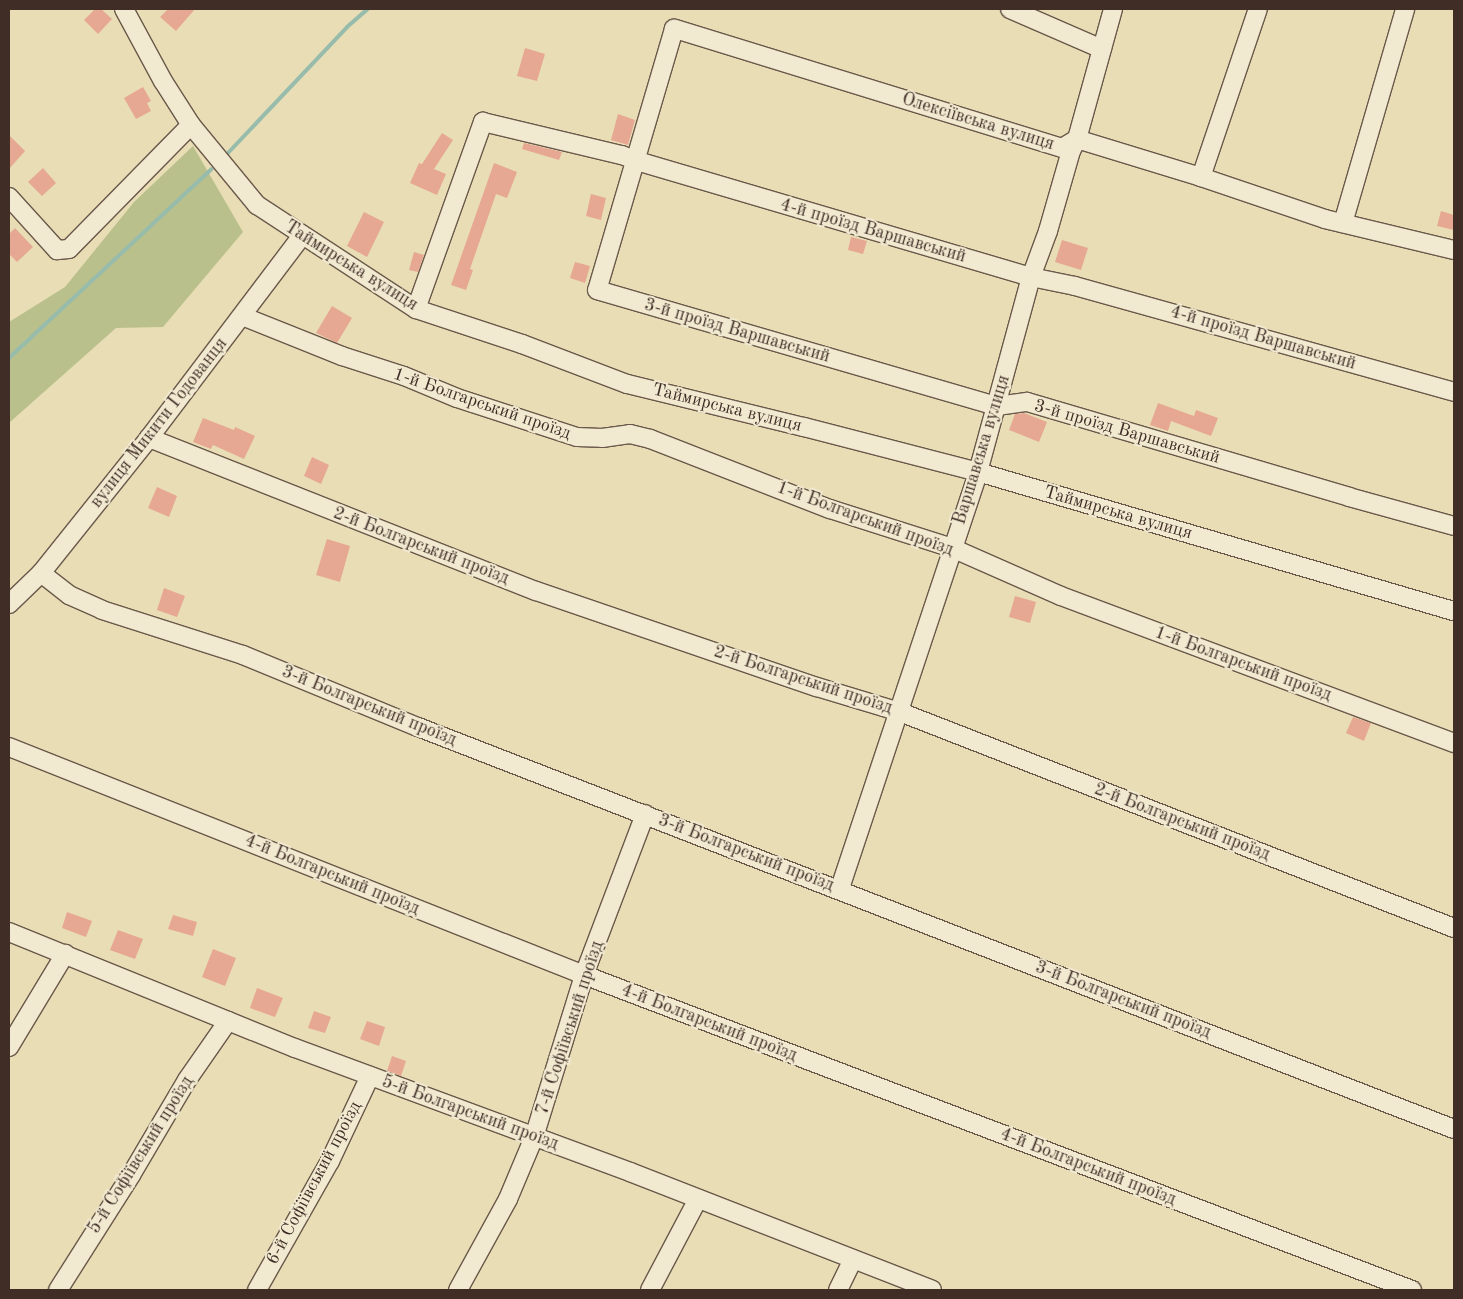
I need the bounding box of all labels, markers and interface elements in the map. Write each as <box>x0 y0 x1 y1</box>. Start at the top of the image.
street label: Олексіївська вулиця <box>899 89 1057 155</box>
street label: 4-й проїзд Варшавський <box>778 194 968 268</box>
street label: Таймирська вулиця <box>280 216 422 316</box>
street label: 3-й проїзд Варшавський <box>642 294 832 368</box>
street label: 4-й проїзд Варшавський <box>1168 301 1358 375</box>
street label: вулиця Микити Годованця <box>86 334 232 512</box>
street label: 1-й Болгарський проїзд <box>390 363 574 445</box>
street label: Варшавська вулиця <box>949 373 1015 527</box>
street label: Таймирська вулиця <box>650 379 804 437</box>
street label: 3-й проїзд Варшавський <box>1032 395 1222 469</box>
street label: 1-й Болгарський проїзд <box>774 477 956 561</box>
street label: Таймирська вулиця <box>1041 481 1195 545</box>
street label: 2-й Болгарський проїзд <box>330 502 512 590</box>
street label: 1-й Болгарський проїзд <box>1152 622 1334 706</box>
street label: 2-й Болгарський проїзд <box>711 641 895 719</box>
street label: 3-й Болгарський проїзд <box>278 661 460 751</box>
street label: 2-й Болгарський проїзд <box>1091 778 1273 866</box>
street label: 3-й Болгарський проїзд <box>655 809 837 897</box>
street label: 4-й Болгарський проїзд <box>241 830 423 920</box>
street label: 7-й Софіївський проїзд <box>532 938 608 1118</box>
street label: 3-й Болгарський проїзд <box>1032 956 1214 1044</box>
street label: 4-й Болгарський проїзд <box>618 979 800 1067</box>
street label: 5-й Болгарський проїзд <box>379 1071 561 1155</box>
street label: 5-й Софіївський проїзд <box>84 1072 198 1238</box>
street label: 6-й Софіївський проїзд <box>262 1098 366 1268</box>
street label: 4-й Болгарський проїзд <box>997 1123 1179 1211</box>

